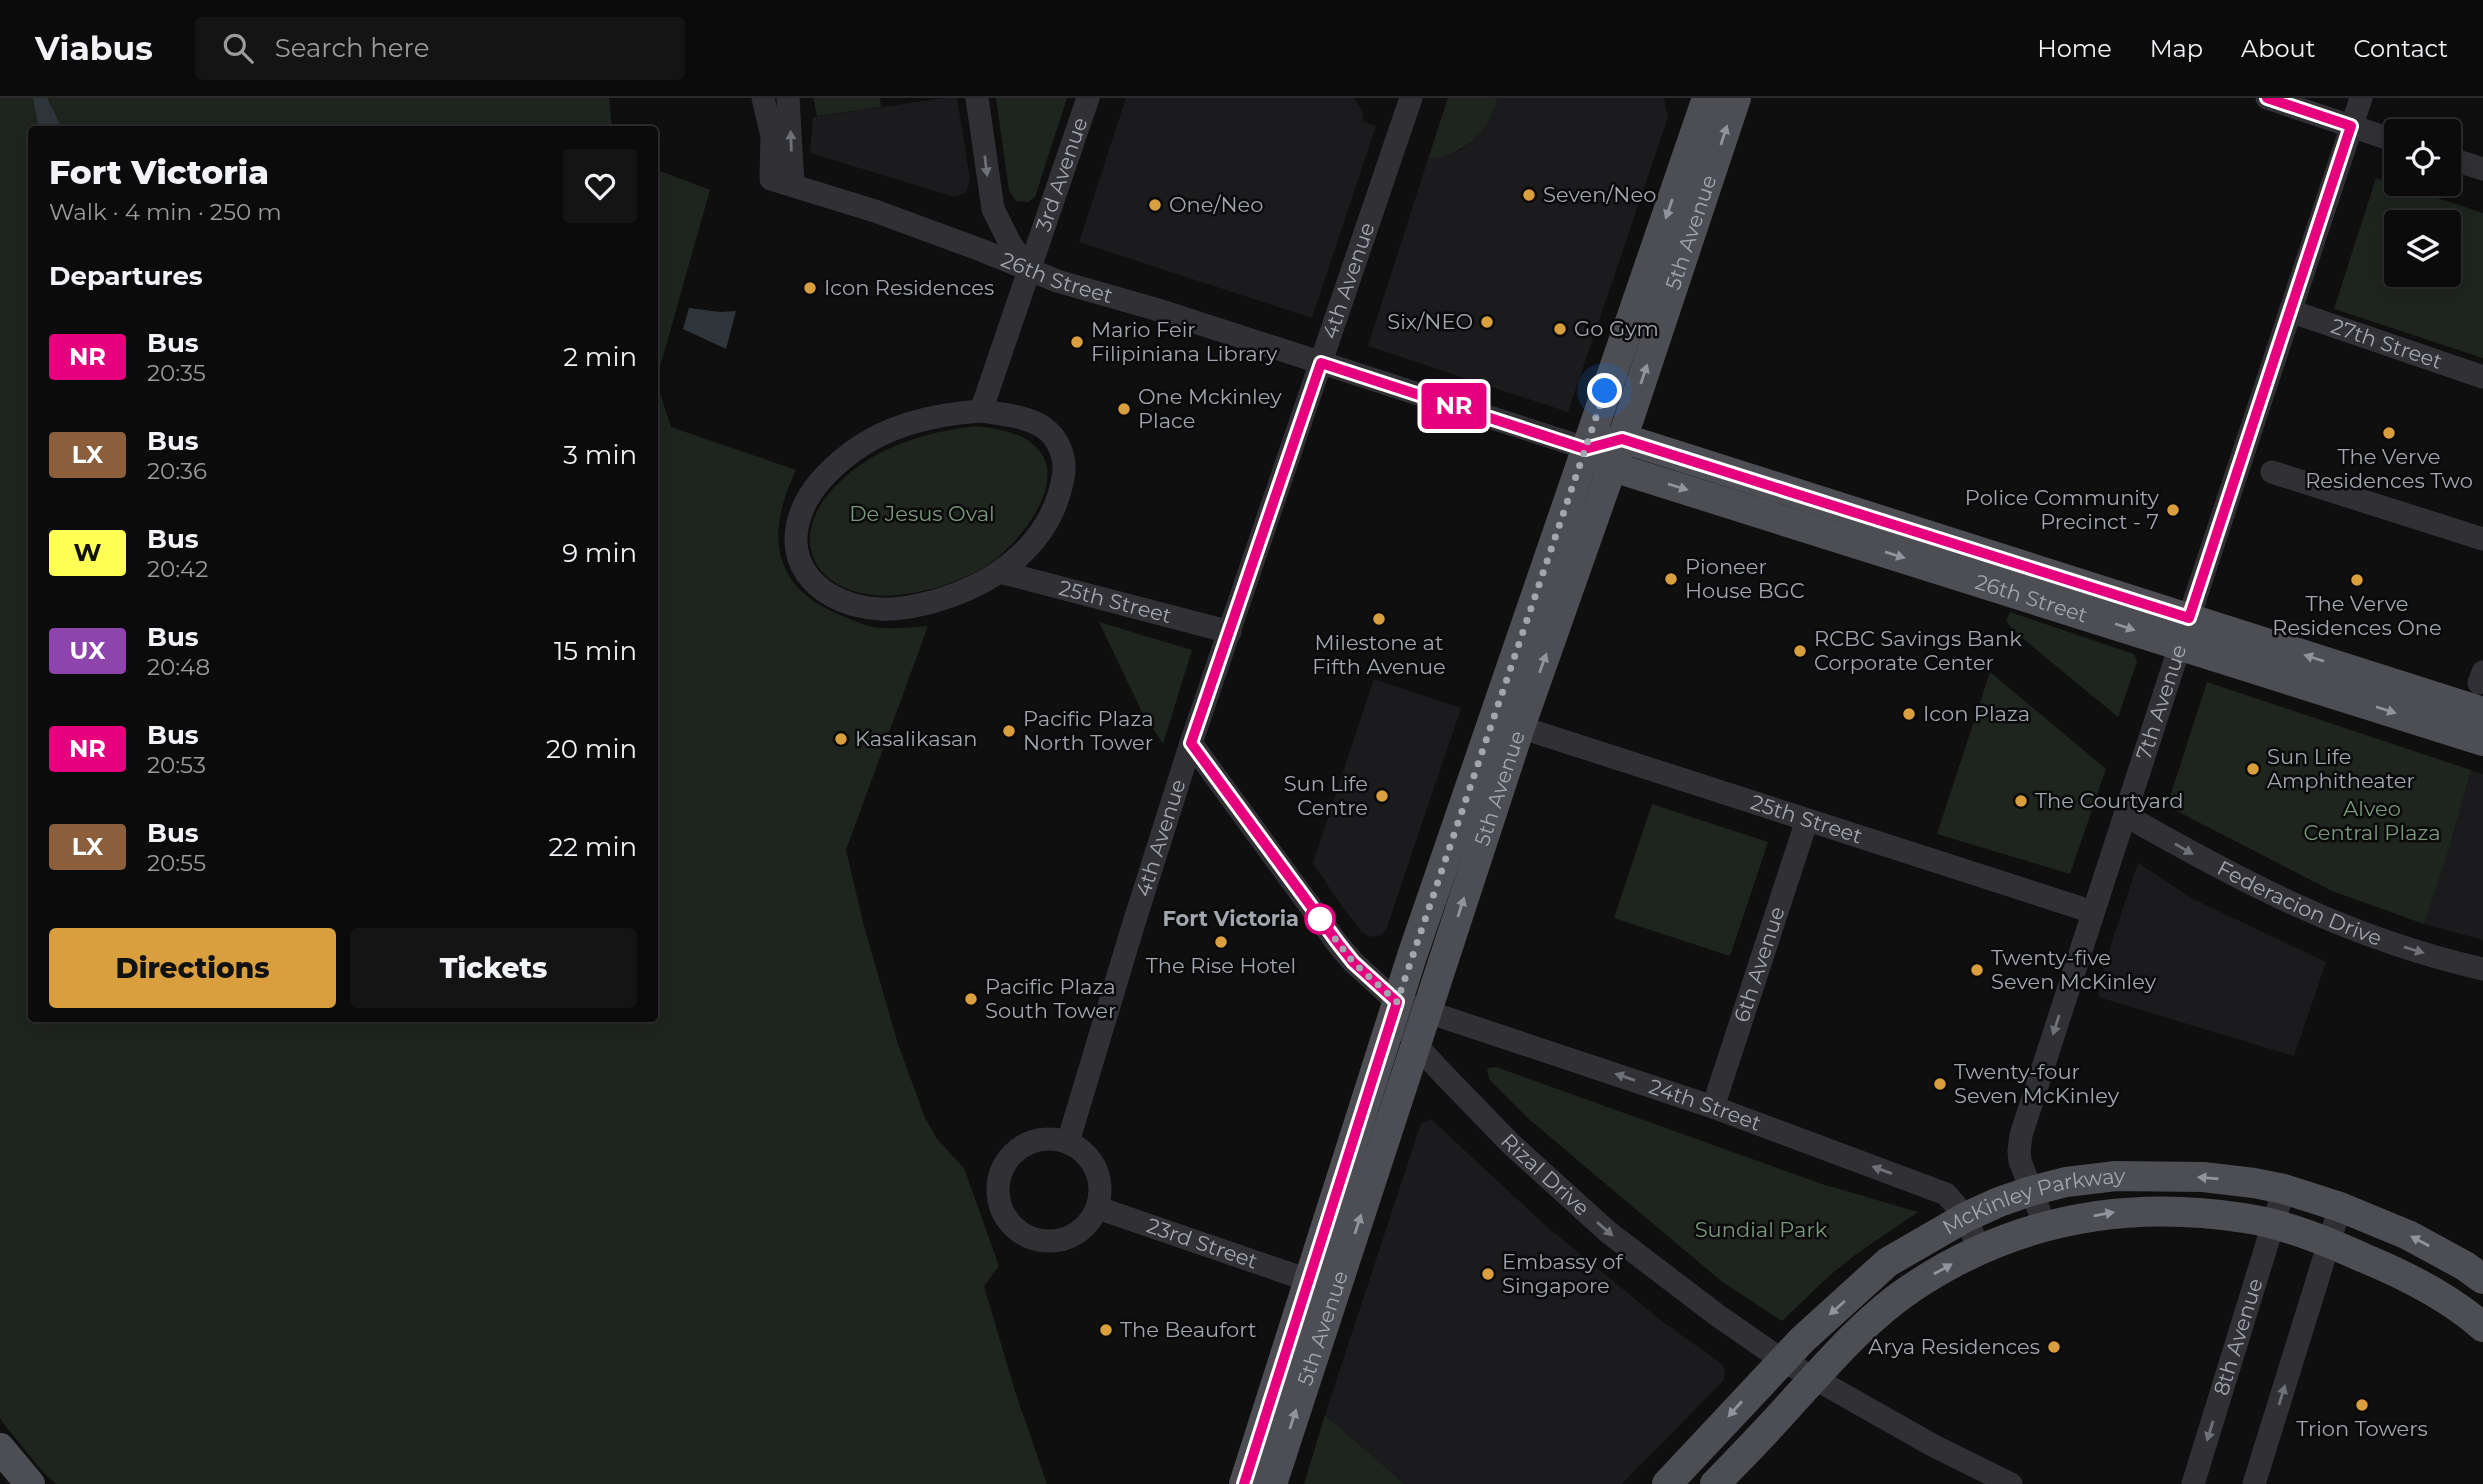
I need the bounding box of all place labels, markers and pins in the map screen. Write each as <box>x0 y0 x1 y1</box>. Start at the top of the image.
place label: Seven/Neo <box>1543 182 1656 207</box>
marker: Seven/Neo <box>1521 187 1537 203</box>
place label: One/Neo <box>1169 192 1263 217</box>
marker: One/Neo <box>1147 197 1163 213</box>
place label: Icon Residences <box>824 275 994 300</box>
marker: Icon Residences <box>802 280 818 296</box>
place label: Six/NEO <box>1387 309 1473 334</box>
marker: Six/NEO <box>1479 314 1495 330</box>
place label: Go Gym <box>1574 316 1659 341</box>
place label: Mario Feir Filipiniana Library <box>1091 317 1278 366</box>
marker: Go Gym <box>1552 321 1568 337</box>
marker: Mario Feir Filipiniana Library <box>1069 334 1085 350</box>
place label: One Mckinley Place <box>1138 384 1282 433</box>
marker: One Mckinley Place <box>1116 401 1132 417</box>
marker: The Verve Residences Two <box>2381 425 2397 441</box>
place label: The Verve Residences Two <box>2305 444 2473 493</box>
place label: Police Community Precinct - 7 <box>1965 485 2160 534</box>
marker: Police Community Precinct - 7 <box>2165 502 2181 518</box>
place label: Pioneer House BGC <box>1685 554 1805 603</box>
marker: Pioneer House BGC <box>1663 571 1679 587</box>
marker: The Verve Residences One <box>2349 572 2365 588</box>
place label: The Verve Residences One <box>2272 591 2442 640</box>
marker: Milestone at Fifth Avenue <box>1371 611 1387 627</box>
place label: RCBC Savings Bank Corporate Center <box>1814 626 2022 675</box>
place label: Milestone at Fifth Avenue <box>1312 630 1446 679</box>
marker: RCBC Savings Bank Corporate Center <box>1792 643 1808 659</box>
place label: Icon Plaza <box>1923 701 2030 726</box>
place label: Pacific Plaza North Tower <box>1023 706 1154 755</box>
marker: Icon Plaza <box>1901 706 1917 722</box>
marker: Pacific Plaza North Tower <box>1001 723 1017 739</box>
place label: Kasalikasan <box>855 726 978 751</box>
marker: Kasalikasan <box>833 731 849 747</box>
place label: Sun Life Amphitheater <box>2267 744 2415 793</box>
marker: Sun Life Amphitheater <box>2245 761 2261 777</box>
place label: Sun Life Centre <box>1284 771 1368 820</box>
marker: Sun Life Centre <box>1374 788 1390 804</box>
place label: The Courtyard <box>2035 788 2183 813</box>
marker: The Courtyard <box>2013 793 2029 809</box>
marker: Fort Victoria <box>1305 904 1335 934</box>
place label: Fort Victoria <box>1162 906 1299 931</box>
marker: The Rise Hotel <box>1213 934 1229 950</box>
place label: Twenty-five Seven McKinley <box>1991 945 2157 994</box>
place label: The Rise Hotel <box>1146 953 1296 978</box>
marker: Twenty-five Seven McKinley <box>1969 962 1985 978</box>
place label: Pacific Plaza South Tower <box>985 974 1116 1023</box>
marker: Pacific Plaza South Tower <box>963 991 979 1007</box>
place label: Twenty-four Seven McKinley <box>1954 1059 2120 1108</box>
marker: Twenty-four Seven McKinley <box>1932 1076 1948 1092</box>
place label: Embassy of Singapore <box>1502 1249 1623 1298</box>
marker: Embassy of Singapore <box>1480 1266 1496 1282</box>
place label: The Beaufort <box>1120 1317 1257 1342</box>
marker: The Beaufort <box>1098 1322 1114 1338</box>
place label: Arya Residences <box>1868 1334 2040 1359</box>
marker: Arya Residences <box>2046 1339 2062 1355</box>
marker: Trion Towers <box>2354 1397 2370 1413</box>
place label: Trion Towers <box>2296 1416 2428 1441</box>

